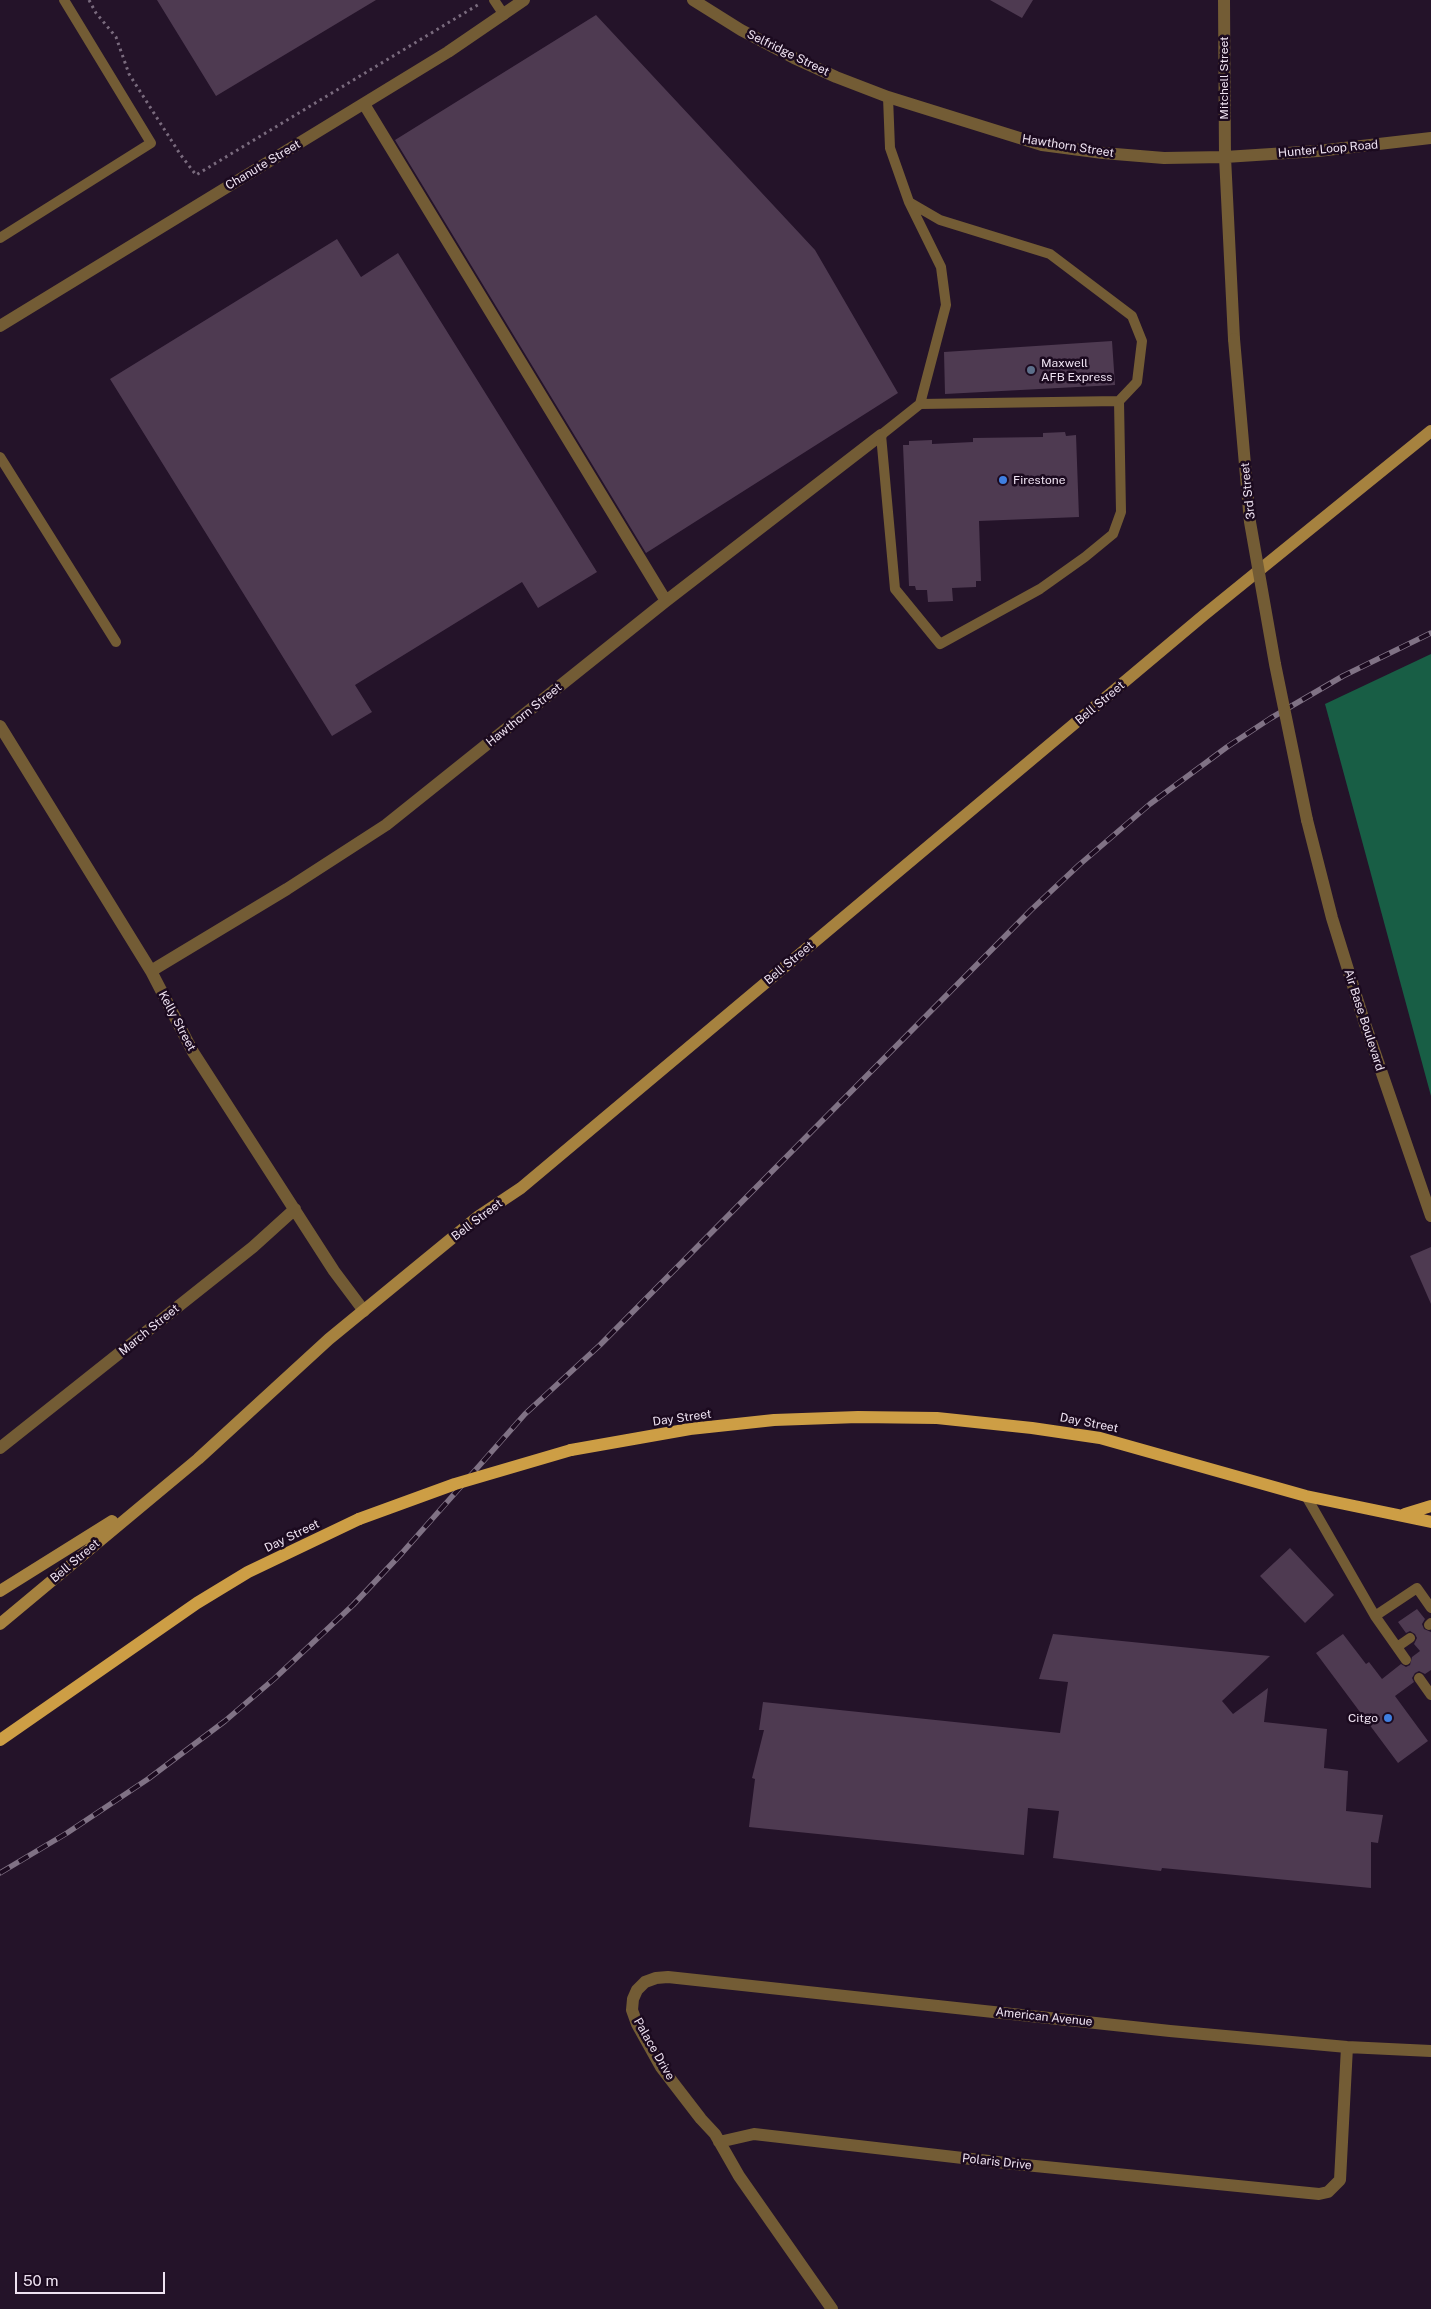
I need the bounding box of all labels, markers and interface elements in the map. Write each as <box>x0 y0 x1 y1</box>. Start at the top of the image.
street label: Selfridge Street <box>744 27 832 79</box>
street label: Mitchell Street <box>1217 36 1231 120</box>
street label: Hawthorn Street <box>1021 132 1115 160</box>
street label: Chanute Street <box>223 137 303 193</box>
street label: Hunter Loop Road <box>1277 137 1379 161</box>
place label: Maxwell AFB Express <box>1041 356 1112 384</box>
marker: Maxwell AFB Express <box>1025 364 1037 376</box>
street label: 3rd Street <box>1238 462 1258 520</box>
place label: Firestone <box>1013 473 1065 487</box>
marker: Firestone <box>997 474 1009 486</box>
street label: Bell Street <box>1072 678 1128 728</box>
street label: Hawthorn Street <box>483 680 565 750</box>
street label: Bell Street <box>761 938 817 988</box>
street label: Air Base Boulevard <box>1341 967 1387 1073</box>
street label: Kelly Street <box>155 989 199 1053</box>
street label: Bell Street <box>449 1196 505 1244</box>
street label: March Street <box>116 1301 182 1359</box>
street label: Day Street <box>652 1407 712 1429</box>
street label: Day Street <box>1059 1410 1119 1436</box>
street label: Day Street <box>262 1517 322 1555</box>
street label: Bell Street <box>47 1536 103 1586</box>
place label: Citgo <box>1348 1711 1378 1725</box>
marker: Citgo <box>1382 1712 1394 1724</box>
street label: American Avenue <box>995 2005 1093 2029</box>
street label: Palace Drive <box>630 2015 678 2083</box>
street label: Polaris Drive <box>961 2151 1033 2173</box>
scale bar <box>18 2262 168 2294</box>
text: 50 m <box>23 2272 58 2289</box>

